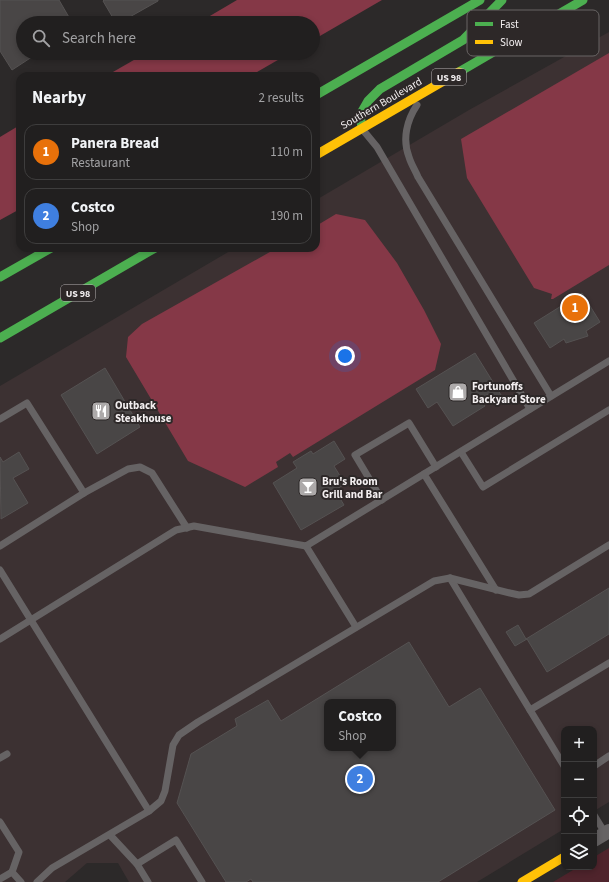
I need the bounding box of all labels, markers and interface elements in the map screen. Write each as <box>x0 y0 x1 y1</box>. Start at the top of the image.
legend <box>467 10 599 56</box>
search box <box>16 16 320 60</box>
text: Fast <box>500 17 519 32</box>
icon: search <box>30 27 52 49</box>
text: Search here <box>62 28 136 49</box>
text: Slow <box>500 35 523 50</box>
road number: US 98 <box>432 69 466 85</box>
street label: Southern Boulevard <box>338 74 425 133</box>
text: Nearby <box>32 86 86 110</box>
text: 2 results <box>259 89 304 107</box>
text: Panera Bread <box>71 133 159 154</box>
text: 1 <box>43 143 49 161</box>
text: 110 m <box>270 143 303 161</box>
text: Restaurant <box>71 154 130 172</box>
text: Costco <box>71 197 115 218</box>
text: 2 <box>43 207 49 225</box>
text: 190 m <box>270 207 303 225</box>
text: Shop <box>71 218 99 236</box>
road number: US 98 <box>61 285 95 301</box>
pin: 1 <box>562 293 588 323</box>
your location <box>335 346 355 366</box>
place label: Fortunoffs Backyard Store <box>472 379 546 407</box>
shop icon: Fortunoffs Backyard Store <box>447 381 469 403</box>
place label: Outback Steakhouse <box>115 398 172 426</box>
restaurant icon: Outback Steakhouse <box>90 400 112 422</box>
place label: Bru's Room Grill and Bar <box>322 474 383 502</box>
bar icon: Bru's Room Grill and Bar <box>297 476 319 498</box>
popup <box>324 699 396 751</box>
text: Costco <box>338 706 382 727</box>
map controls <box>561 726 597 870</box>
button: + <box>561 726 597 762</box>
text: Shop <box>338 727 366 745</box>
button: − <box>561 762 597 798</box>
pin: 2 <box>347 764 373 794</box>
button: locate <box>561 798 597 834</box>
button: layers <box>561 834 597 870</box>

